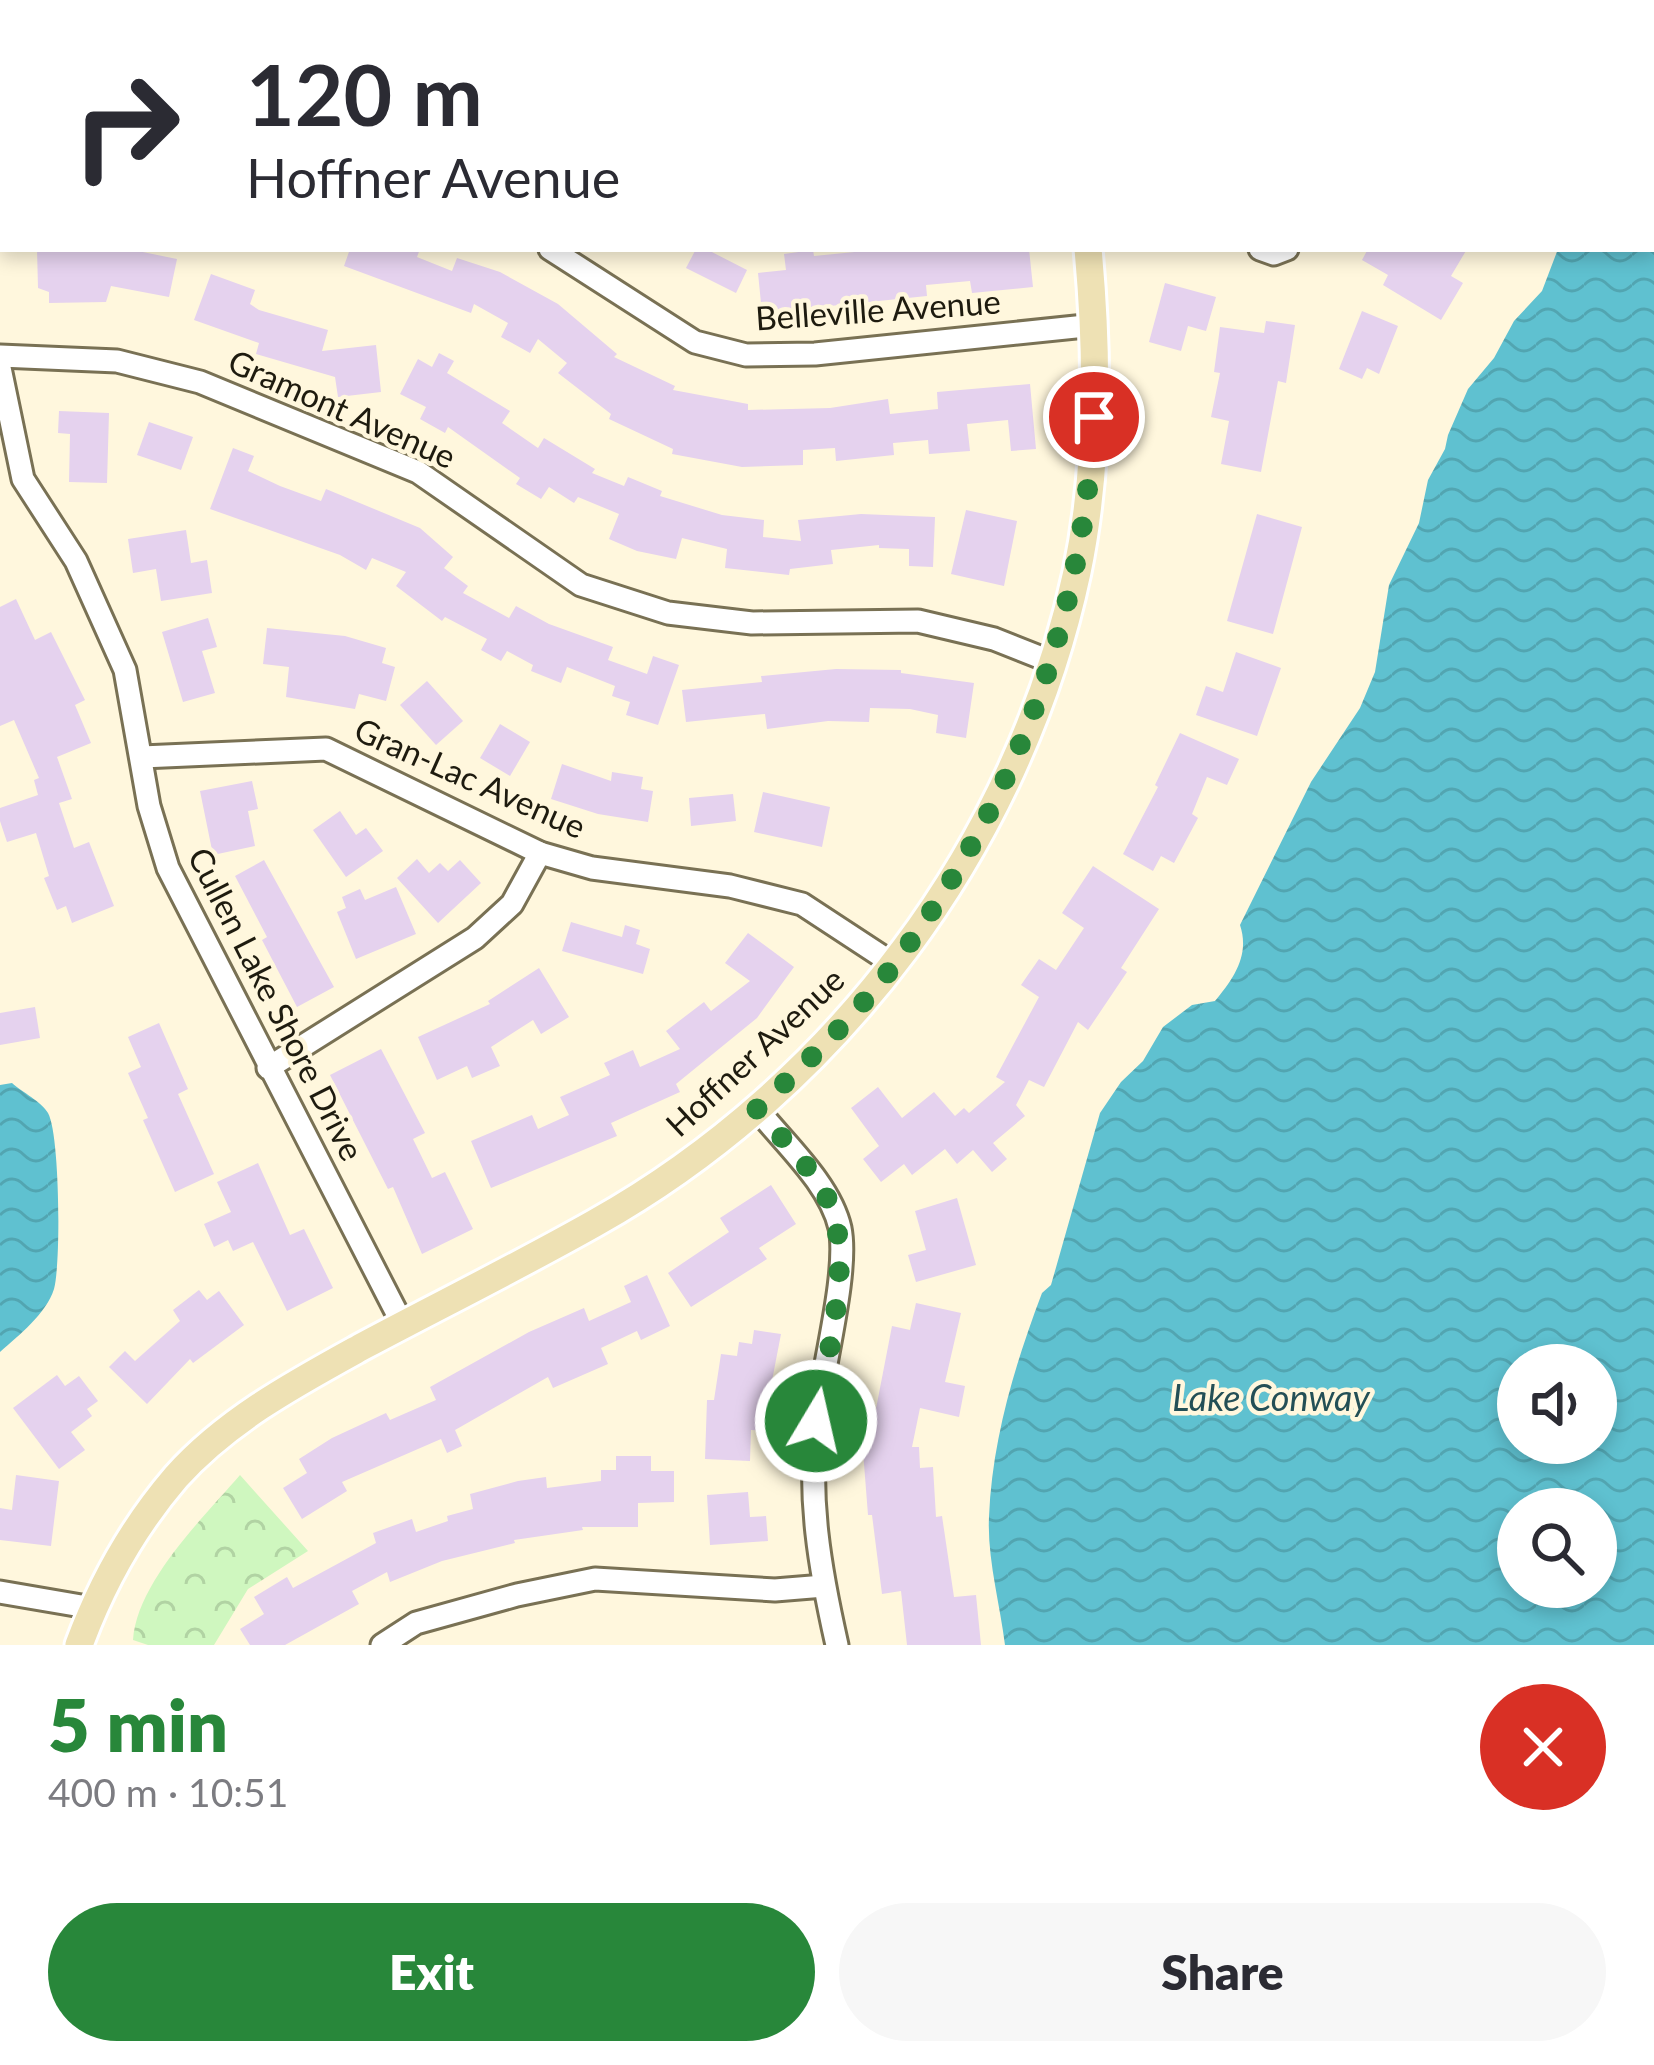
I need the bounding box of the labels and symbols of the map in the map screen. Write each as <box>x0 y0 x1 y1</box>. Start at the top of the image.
street label: Belleville Avenue <box>754 280 1002 338</box>
street label: Gramont Avenue <box>223 340 462 476</box>
pin <box>1043 366 1145 468</box>
street label: Gran-Lac Avenue <box>349 708 592 846</box>
street label: Cullen Lake Shore Drive <box>181 840 373 1167</box>
street label: Hoffner Avenue <box>657 959 852 1144</box>
position arrow <box>753 1358 879 1484</box>
water label: Lake Conway <box>1172 1375 1370 1419</box>

